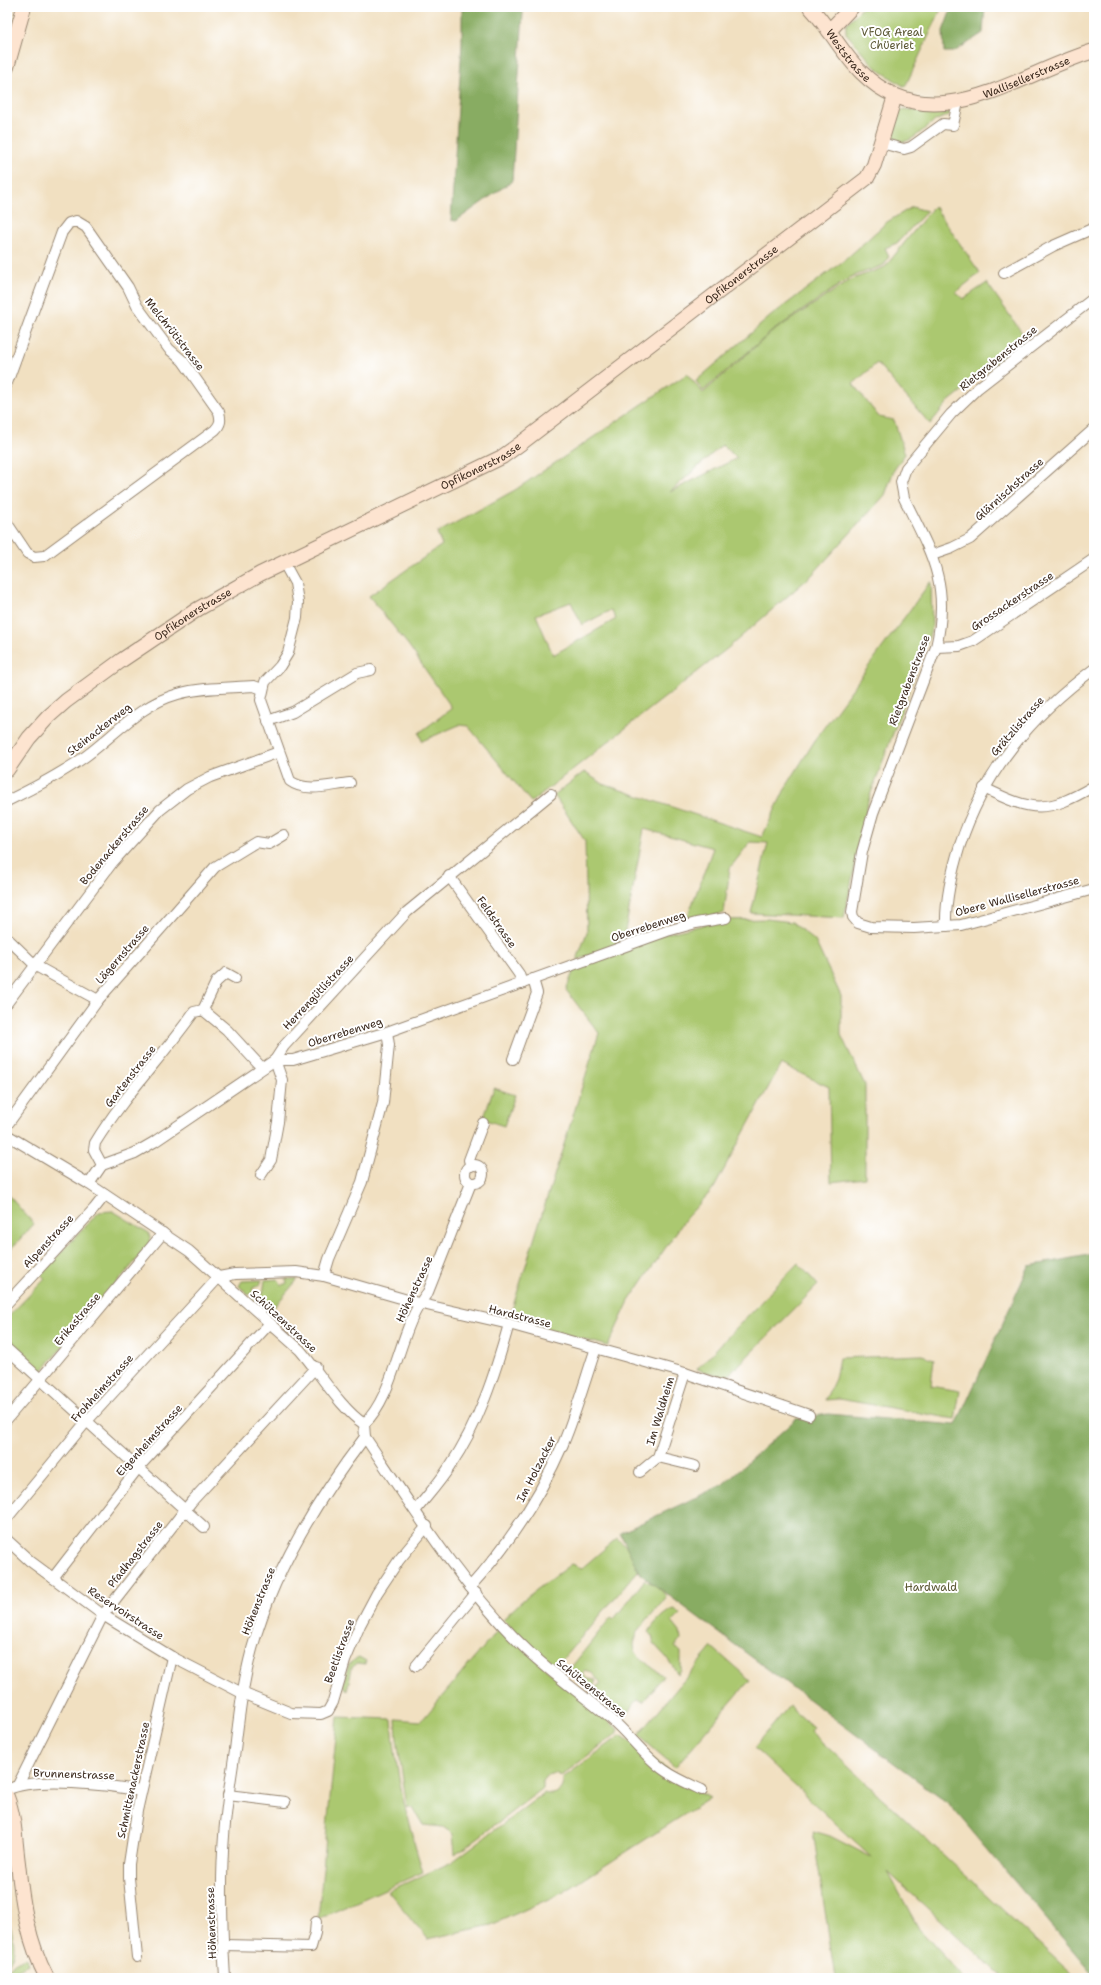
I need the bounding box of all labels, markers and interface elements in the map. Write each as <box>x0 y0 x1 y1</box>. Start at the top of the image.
park label: VFOG Areal Chüeriet <box>861 25 924 53</box>
street label: Weststrasse <box>822 26 874 86</box>
street label: Wallisellerstrasse <box>981 53 1072 102</box>
street label: Opfikonerstrasse <box>701 242 781 308</box>
street label: Melchrütistrasse <box>141 295 208 374</box>
street label: Rietgrabenstrasse <box>956 322 1040 394</box>
street label: Opfikonerstrasse <box>438 439 524 494</box>
street label: Glärnischstrasse <box>972 454 1047 524</box>
street label: Grossackerstrasse <box>968 568 1057 635</box>
street label: Opfikonerstrasse <box>151 585 235 644</box>
street label: Rietgrabenstrasse <box>885 633 934 728</box>
street label: Grätzlistrasse <box>987 693 1048 759</box>
street label: Steinackerweg <box>64 699 135 759</box>
street label: Bodenackerstrasse <box>77 802 152 888</box>
street label: Obere Wallisellerstrasse <box>953 873 1081 920</box>
street label: Feldstrasse <box>473 893 520 951</box>
street label: Oberrebenweg <box>609 907 688 946</box>
street label: Lägernstrasse <box>92 921 153 987</box>
street label: Herrengütlistrasse <box>280 951 357 1033</box>
street label: Oberrebenweg <box>306 1014 385 1051</box>
street label: Gartenstrasse <box>101 1042 159 1110</box>
street label: Alpenstrasse <box>20 1211 77 1271</box>
street label: Höhenstrasse <box>392 1253 436 1325</box>
street label: Schützenstrasse <box>247 1287 320 1356</box>
street label: Erikastrasse <box>51 1290 104 1349</box>
street label: Hardstrasse <box>487 1301 553 1332</box>
street label: Frohheimstrasse <box>68 1351 137 1426</box>
street label: Im Waldheim <box>643 1374 678 1447</box>
street label: Eigenheimstrasse <box>113 1401 186 1480</box>
street label: Im Holzacker <box>513 1434 560 1505</box>
street label: Pfadhagstrasse <box>104 1518 166 1591</box>
street label: Höhenstrasse <box>238 1565 279 1637</box>
park label: Hardwald <box>905 1580 957 1595</box>
street label: Reservoirstrasse <box>85 1583 167 1644</box>
street label: Beetlistrasse <box>321 1617 358 1685</box>
street label: Schützenstrasse <box>554 1655 630 1721</box>
street label: Schmittenackerstrasse <box>114 1720 153 1840</box>
street label: Brunnenstrasse <box>33 1766 115 1783</box>
street label: Höhenstrasse <box>203 1887 220 1959</box>

